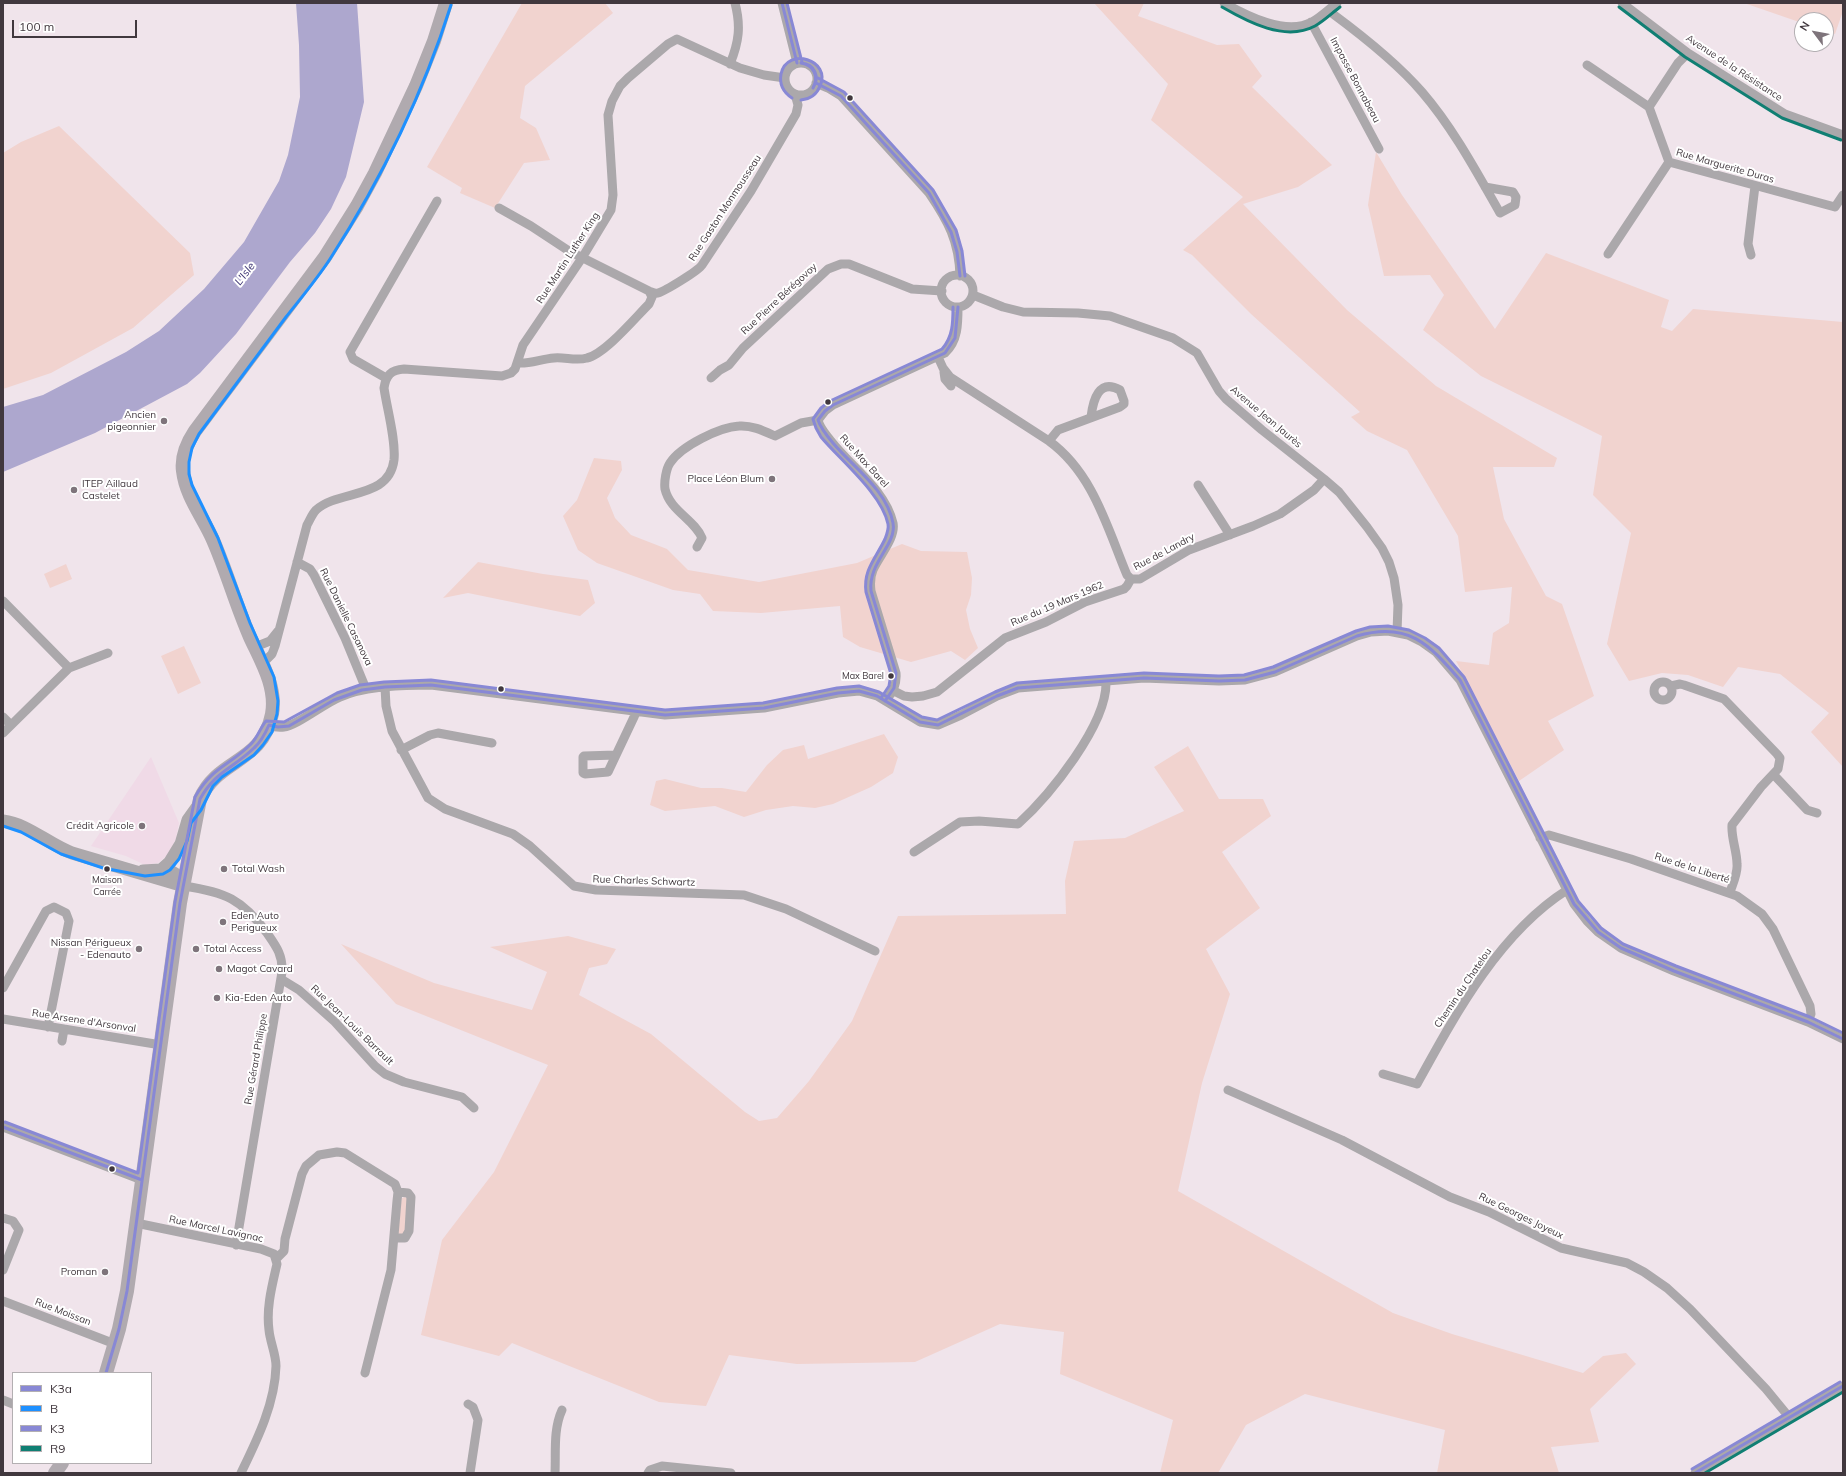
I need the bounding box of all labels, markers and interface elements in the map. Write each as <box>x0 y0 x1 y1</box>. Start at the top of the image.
scale bar <box>14 12 139 38</box>
north arrow <box>1794 12 1834 52</box>
text: 100 m <box>19 19 54 34</box>
text: N <box>1797 19 1813 33</box>
street label: Avenue de la Résistance <box>1684 32 1784 104</box>
street label: Impasse Bonnabeau <box>1327 35 1383 125</box>
unlabelled marker <box>845 93 855 103</box>
street label: Rue Marguerite Duras <box>1675 146 1775 186</box>
street label: Rue Gaston Monmousseau <box>686 153 764 263</box>
street label: Rue Martin Luther King <box>534 210 602 306</box>
water label: L'Isle <box>232 260 258 288</box>
street label: Rue Pierre Bérégovoy <box>739 261 819 337</box>
street label: Avenue Jean Jaurès <box>1228 384 1304 450</box>
unlabelled marker <box>823 397 833 407</box>
place label: Ancien pigeonnier <box>107 409 156 432</box>
marker: Ancien pigeonnier <box>159 416 169 426</box>
street label: Rue Max Barel <box>837 432 891 490</box>
place label: Place Léon Blum <box>687 473 764 485</box>
marker: Place Léon Blum <box>767 474 777 484</box>
place label: ITEP Aillaud Castelet <box>82 478 138 502</box>
marker: ITEP Aillaud Castelet <box>69 485 79 495</box>
street label: Rue de Landry <box>1131 531 1197 573</box>
street label: Rue Danielle Casanova <box>317 566 375 668</box>
street label: Rue du 19 Mars 1962 <box>1009 579 1105 629</box>
place label: Max Barel <box>842 671 884 681</box>
marker: Max Barel <box>886 671 896 681</box>
unlabelled marker <box>496 684 506 694</box>
place label: Crédit Agricole <box>66 820 134 832</box>
marker: Crédit Agricole <box>137 821 147 831</box>
street label: Rue de la Liberté <box>1653 850 1731 886</box>
place label: Total Wash <box>232 863 285 875</box>
marker: Maison Carrée <box>102 864 112 874</box>
marker: Total Wash <box>219 864 229 874</box>
street label: Rue Charles Schwartz <box>593 873 695 889</box>
place label: Maison Carrée <box>92 875 122 896</box>
place label: Eden Auto Perigueux <box>231 910 279 934</box>
marker: Eden Auto Perigueux <box>218 917 228 927</box>
place label: Nissan Périgueux - Edenauto <box>51 937 131 960</box>
place label: Total Access <box>204 943 262 955</box>
marker: Nissan Périgueux - Edenauto <box>134 944 144 954</box>
marker: Total Access <box>191 944 201 954</box>
street label: Chemin du Chatelou <box>1432 946 1494 1030</box>
place label: Magot Cavard <box>227 963 293 975</box>
marker: Magot Cavard <box>214 964 224 974</box>
street label: Rue Jean-Louis Barrault <box>308 982 396 1068</box>
place label: Kia-Eden Auto <box>225 992 292 1004</box>
marker: Kia-Eden Auto <box>212 993 222 1003</box>
street label: Rue Arsene d'Arsonval <box>31 1007 137 1035</box>
street label: Rue Gérard Philippe <box>242 1013 270 1105</box>
unlabelled marker <box>107 1164 117 1174</box>
street label: Rue Georges Joyeux <box>1477 1190 1565 1242</box>
street label: Rue Marcel Lavignac <box>168 1213 264 1245</box>
place label: Proman <box>61 1266 97 1278</box>
marker: Proman <box>100 1267 110 1277</box>
street label: Rue Moissan <box>33 1296 93 1328</box>
legend <box>12 1372 152 1464</box>
text: K3a <box>50 1381 72 1396</box>
text: B <box>50 1401 58 1416</box>
text: K3 <box>50 1421 65 1436</box>
text: R9 <box>50 1441 66 1456</box>

